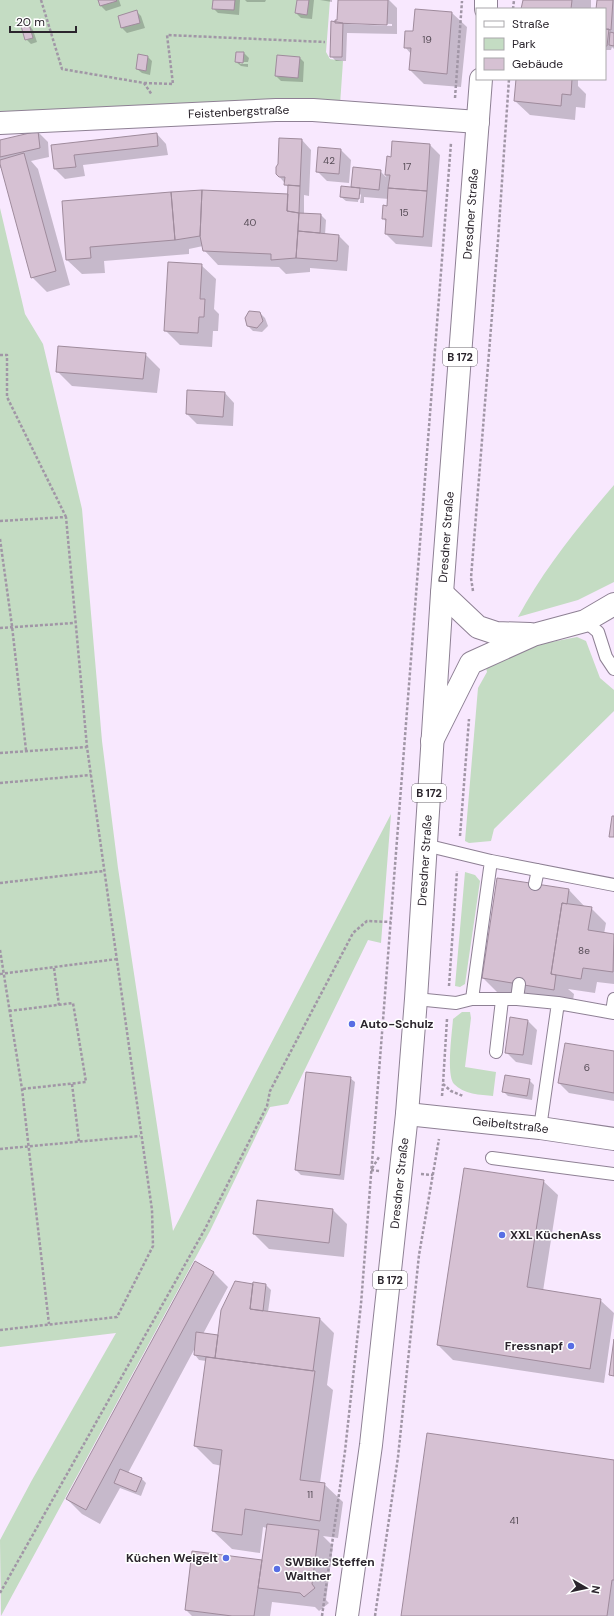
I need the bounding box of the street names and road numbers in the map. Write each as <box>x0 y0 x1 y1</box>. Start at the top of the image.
street label: Feistenbergstraße <box>188 102 290 122</box>
street label: Dresdner Straße <box>459 167 482 260</box>
road number: B 172 <box>443 348 477 366</box>
street label: Dresdner Straße <box>435 491 458 583</box>
road number: B 172 <box>412 784 446 802</box>
street label: Dresdner Straße <box>414 814 436 906</box>
street label: Geibeltstraße <box>471 1113 550 1137</box>
street label: Dresdner Straße <box>387 1137 412 1230</box>
road number: B 172 <box>373 1271 407 1289</box>

